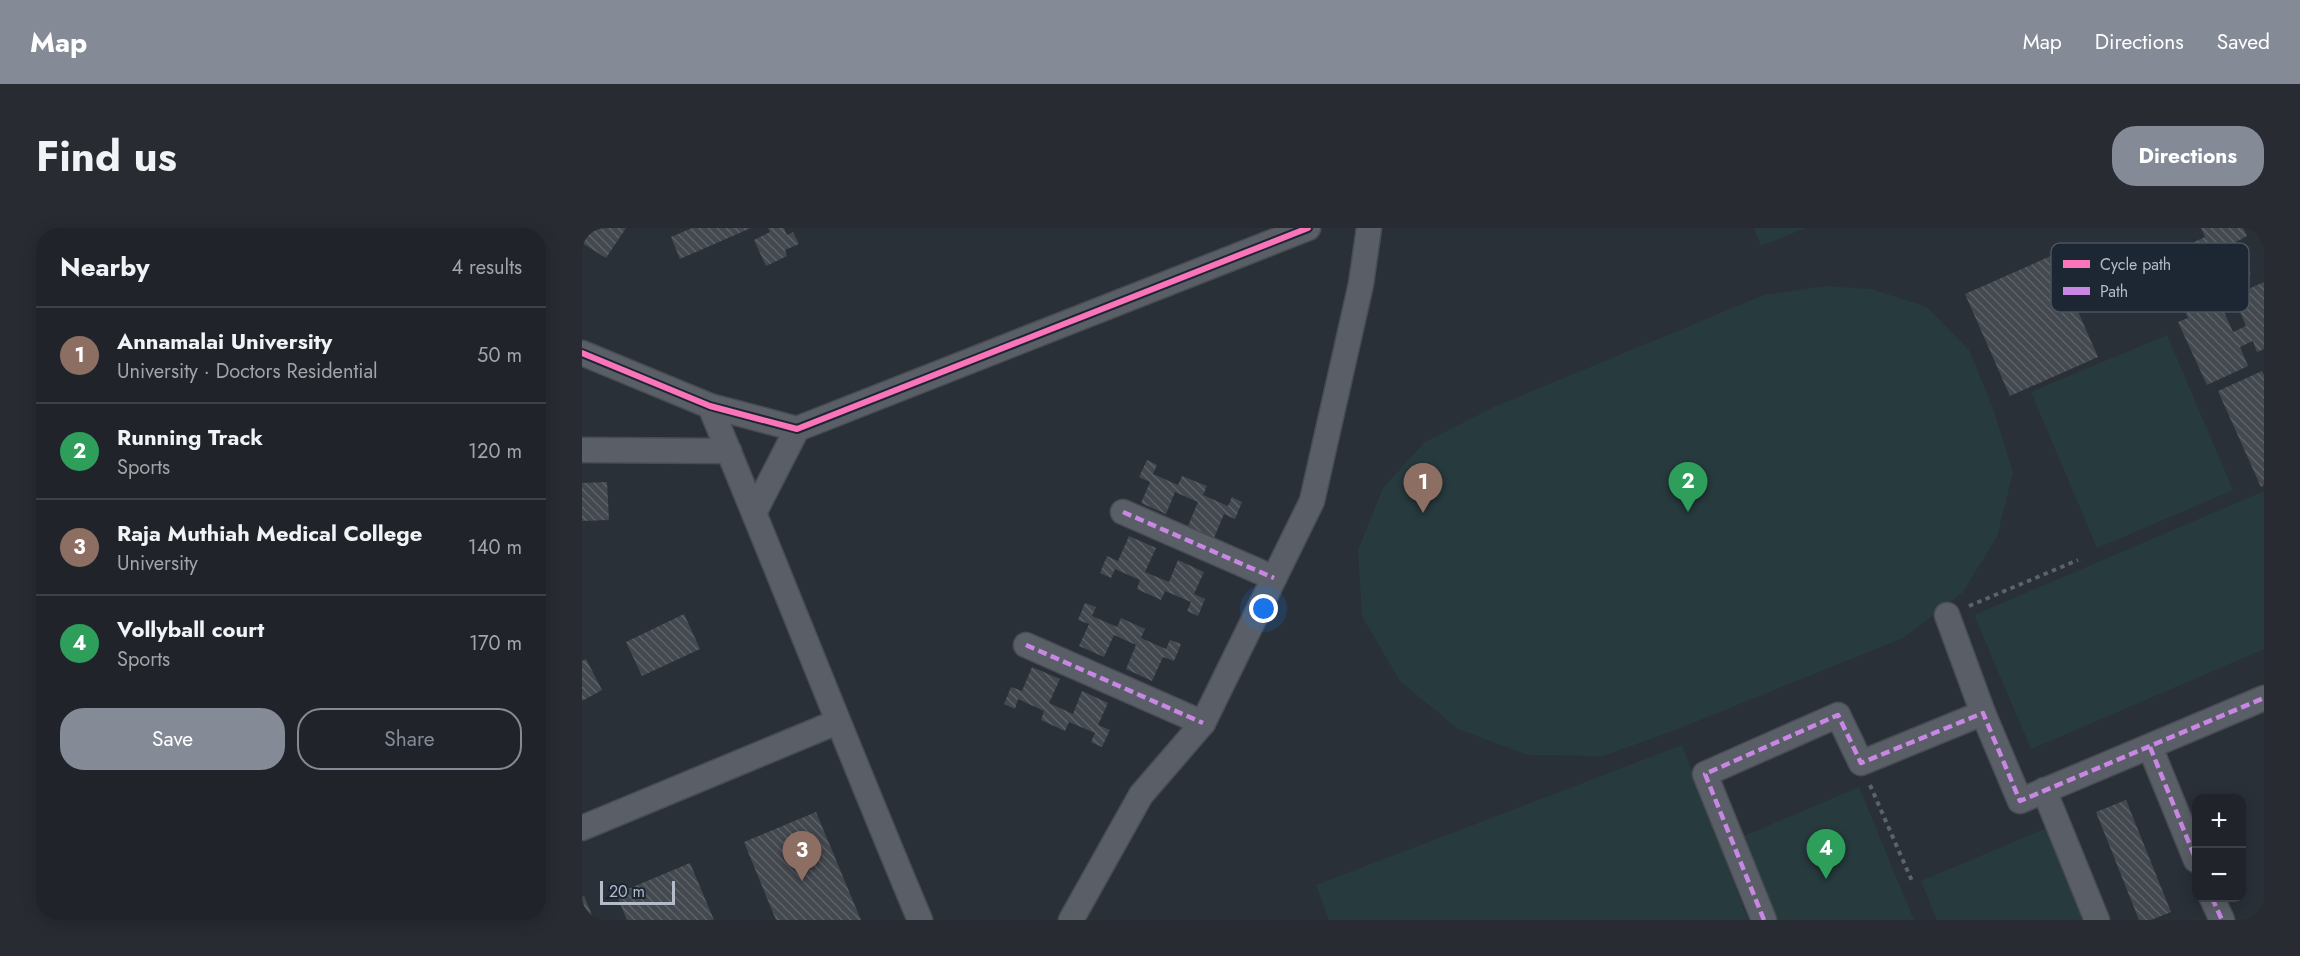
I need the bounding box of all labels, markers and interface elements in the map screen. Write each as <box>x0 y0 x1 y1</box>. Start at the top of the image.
text: Map <box>30 22 87 63</box>
text: Map <box>2023 27 2062 57</box>
text: Directions <box>2095 27 2184 57</box>
text: Saved <box>2217 27 2270 57</box>
text: Find us <box>36 126 177 187</box>
button: Directions <box>2112 126 2264 186</box>
legend <box>2051 243 2249 312</box>
text: Nearby <box>60 248 149 286</box>
text: 4 results <box>451 253 522 282</box>
text: Cycle path <box>2100 253 2171 276</box>
text: Path <box>2100 280 2128 303</box>
text: Annamalai University <box>117 325 332 357</box>
text: 1 <box>74 341 85 370</box>
text: 50 m <box>477 341 522 370</box>
text: University · Doctors Residential <box>117 357 378 386</box>
text: Running Track <box>117 421 263 453</box>
text: 2 <box>73 437 86 466</box>
text: 120 m <box>468 437 522 466</box>
text: Sports <box>117 453 170 482</box>
pin: 2 <box>1668 462 1708 512</box>
pin: 1 <box>1404 464 1442 513</box>
text: Raja Muthiah Medical College <box>117 517 422 549</box>
text: 3 <box>73 533 86 562</box>
text: 140 m <box>468 533 522 562</box>
text: University <box>117 549 198 578</box>
your location <box>1249 594 1278 623</box>
text: Vollyball court <box>117 613 264 645</box>
text: 4 <box>73 629 86 658</box>
text: 170 m <box>469 629 522 658</box>
text: Sports <box>117 645 170 674</box>
button: Save <box>60 708 285 770</box>
button: Share <box>297 708 522 770</box>
map controls <box>2192 794 2246 902</box>
button: + <box>2192 794 2246 848</box>
pin: 4 <box>1806 830 1846 879</box>
pin: 3 <box>782 832 822 881</box>
button: − <box>2192 848 2246 902</box>
scale bar <box>600 878 675 906</box>
text: 20 m <box>609 880 645 903</box>

